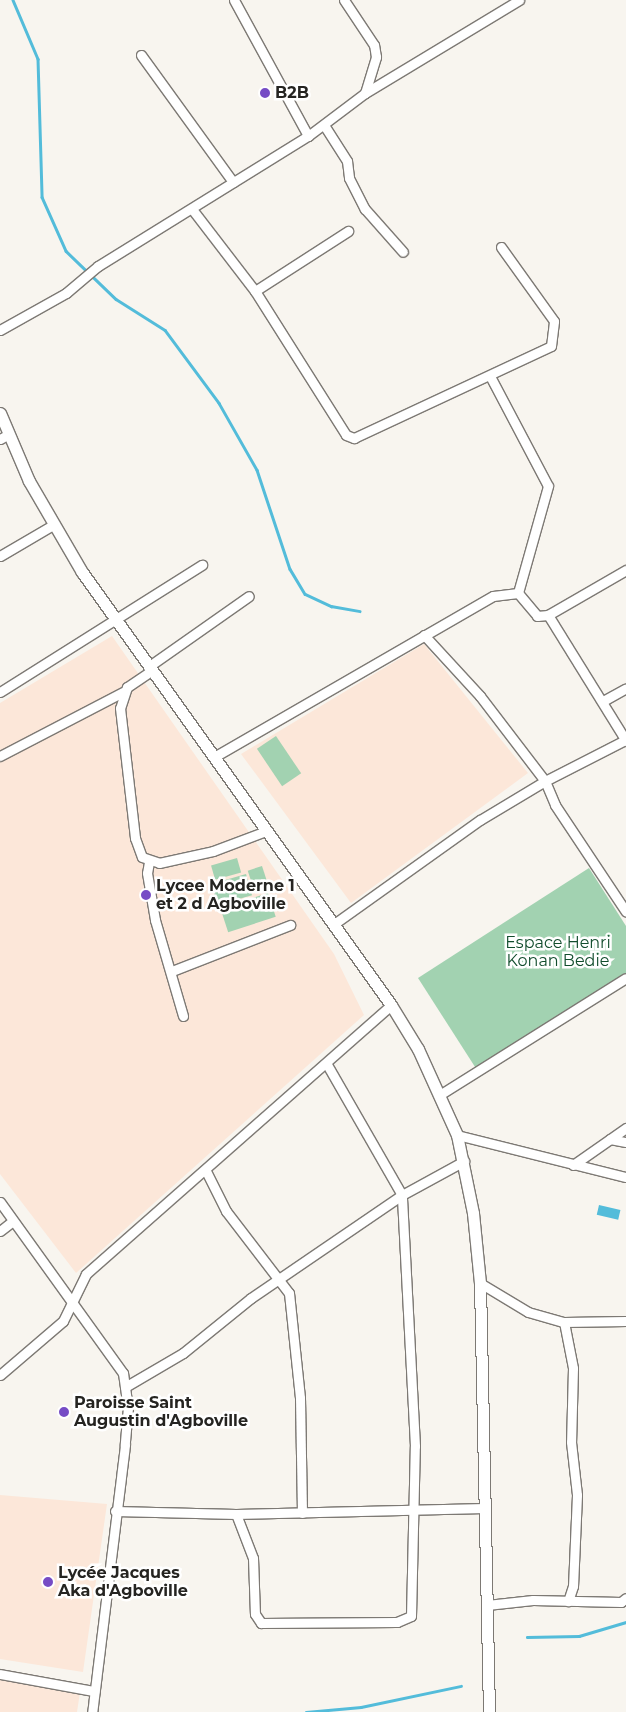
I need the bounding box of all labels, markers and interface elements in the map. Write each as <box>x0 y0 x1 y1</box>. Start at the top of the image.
place label: B2B <box>275 83 309 103</box>
marker: B2B <box>259 87 271 99</box>
place label: Lycee Moderne 1 et 2 d Agboville <box>156 876 295 914</box>
marker: Lycee Moderne 1 et 2 d Agboville <box>140 889 152 901</box>
park label: Espace Henri Konan Bedie <box>505 933 611 971</box>
place label: Paroisse Saint Augustin d'Agboville <box>74 1393 248 1431</box>
marker: Paroisse Saint Augustin d'Agboville <box>58 1406 70 1418</box>
place label: Lycée Jacques Aka d'Agboville <box>58 1563 188 1601</box>
marker: Lycée Jacques Aka d'Agboville <box>42 1576 54 1588</box>

